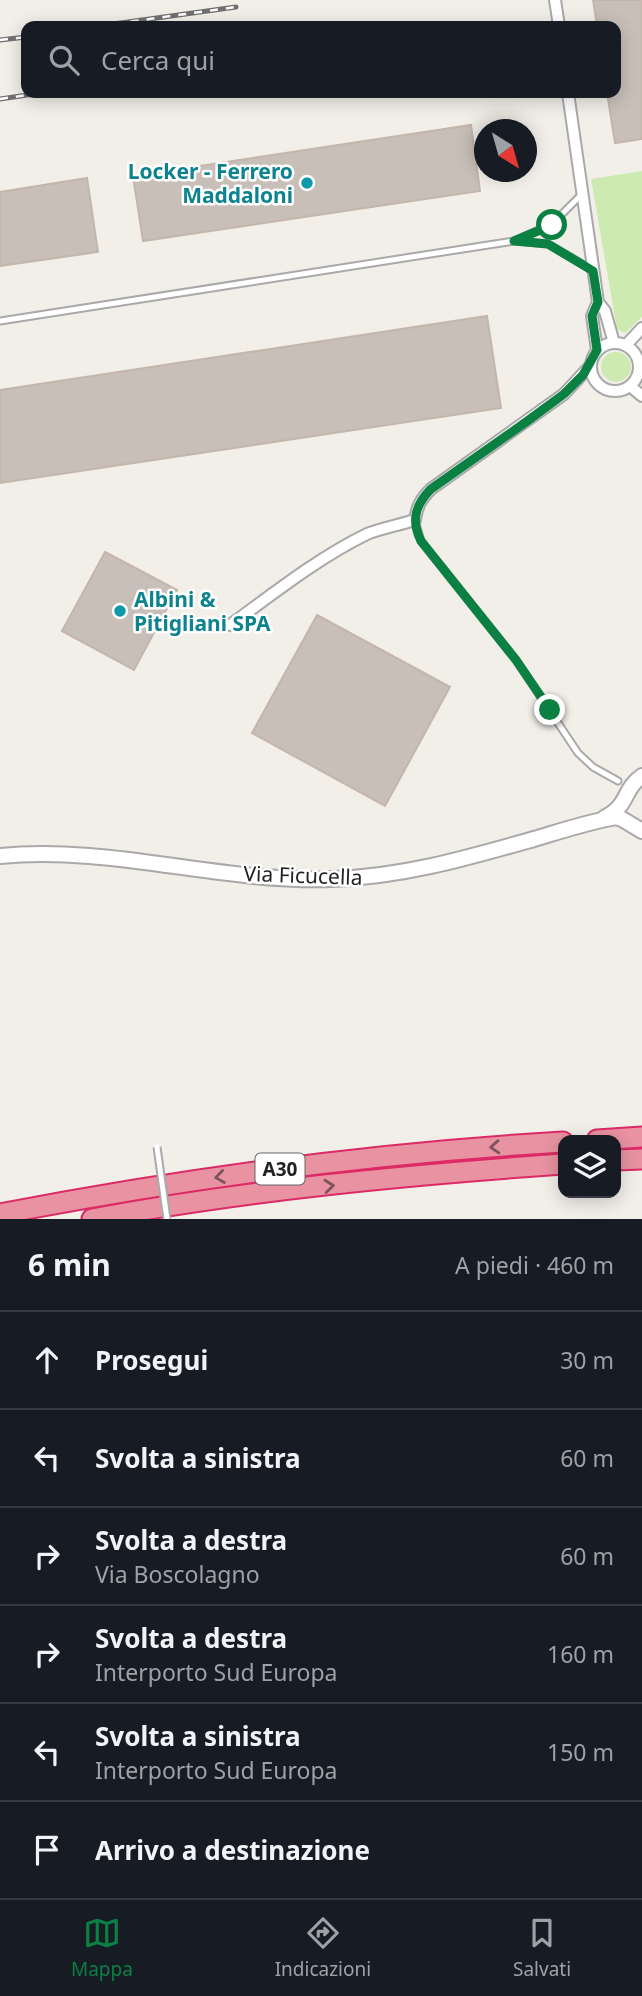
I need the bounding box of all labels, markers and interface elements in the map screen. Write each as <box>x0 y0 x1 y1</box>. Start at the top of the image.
search box <box>21 21 621 98</box>
icon: search <box>45 41 83 79</box>
text: Cerca qui <box>101 42 215 78</box>
north arrow <box>474 119 537 182</box>
place label: Locker - Ferrero Maddaloni <box>128 157 293 209</box>
marker: Locker - Ferrero Maddaloni <box>299 175 315 191</box>
route start <box>536 209 567 240</box>
place label: Albini & Pitigliani SPA <box>134 585 271 637</box>
marker: Albini & Pitigliani SPA <box>112 603 128 619</box>
route end <box>534 694 565 725</box>
street label: Via Ficucella <box>243 859 363 891</box>
map controls <box>558 1135 621 1198</box>
button: layers <box>558 1135 621 1198</box>
one-way arrow <box>489 1139 500 1154</box>
road number: A30 <box>256 1154 304 1184</box>
one-way arrow <box>215 1169 226 1184</box>
one-way arrow <box>324 1178 335 1193</box>
text: 6 min <box>28 1244 111 1285</box>
text: A piedi · 460 m <box>455 1249 614 1281</box>
icon: ahead <box>28 1341 66 1379</box>
text: Prosegui <box>95 1342 208 1378</box>
text: 30 m <box>560 1344 614 1376</box>
icon: left <box>28 1439 66 1477</box>
text: Svolta a sinistra <box>95 1440 301 1476</box>
text: 60 m <box>560 1442 614 1474</box>
text: Svolta a destra <box>95 1522 287 1558</box>
icon: right <box>28 1537 66 1575</box>
text: 60 m <box>560 1540 614 1572</box>
text: Via Boscolagno <box>95 1558 260 1590</box>
text: Svolta a destra <box>95 1620 287 1656</box>
icon: right <box>28 1635 66 1673</box>
text: 160 m <box>547 1638 614 1670</box>
text: Interporto Sud Europa <box>95 1656 338 1688</box>
text: Svolta a sinistra <box>95 1718 301 1754</box>
icon: left <box>28 1733 66 1771</box>
text: 150 m <box>547 1736 614 1768</box>
text: Interporto Sud Europa <box>95 1754 338 1786</box>
icon: arrive <box>28 1831 66 1869</box>
text: Arrivo a destinazione <box>95 1832 370 1868</box>
tab: Mappa <box>71 1914 133 1982</box>
tab: Indicazioni <box>275 1914 371 1982</box>
tab: Salvati <box>513 1914 571 1982</box>

